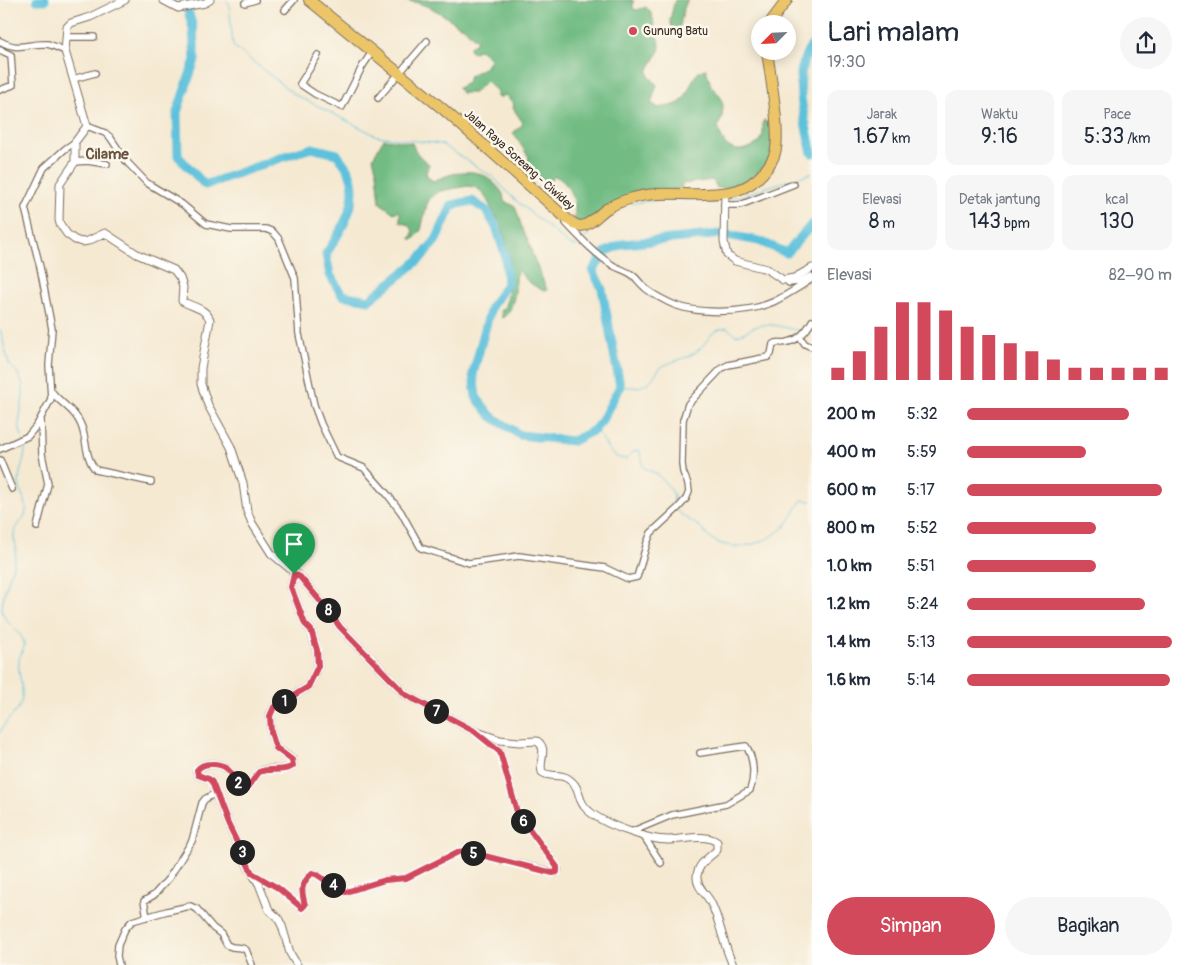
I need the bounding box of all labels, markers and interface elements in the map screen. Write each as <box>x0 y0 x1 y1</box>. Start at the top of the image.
north arrow <box>751 15 796 60</box>
map controls <box>751 15 796 60</box>
text: Lari malam <box>827 15 959 50</box>
button: share <box>1120 17 1172 69</box>
place label: Gunung Batu <box>643 24 708 39</box>
marker: Gunung Batu <box>627 25 639 37</box>
text: 19:30 <box>827 52 866 72</box>
text: Jarak <box>867 106 897 123</box>
text: Waktu <box>981 106 1018 123</box>
text: Pace <box>1103 106 1131 123</box>
street label: Jalan Raya Soreang - Ciwidey <box>461 107 577 213</box>
text: 1.67 <box>853 123 889 150</box>
text: 9:16 <box>981 123 1018 150</box>
text: 5:33 <box>1084 123 1124 150</box>
text: km <box>889 130 910 147</box>
text: /km <box>1124 130 1151 147</box>
district label: Cilame <box>85 145 129 164</box>
text: Elevasi <box>862 191 901 208</box>
text: Detak jantung <box>959 191 1040 208</box>
text: kcal <box>1106 191 1129 208</box>
text: 8 <box>869 208 879 235</box>
text: 143 <box>969 208 1001 235</box>
text: 130 <box>1100 208 1134 235</box>
text: m <box>879 215 895 232</box>
text: bpm <box>1001 215 1030 232</box>
text: Elevasi <box>827 265 872 285</box>
text: 82–90 m <box>1109 265 1172 285</box>
text: 200 m <box>827 404 875 424</box>
text: 5:32 <box>907 404 938 424</box>
text: 400 m <box>827 442 876 462</box>
text: 5:59 <box>907 442 937 462</box>
text: 600 m <box>827 480 876 500</box>
text: 5:17 <box>907 480 935 500</box>
text: 800 m <box>827 518 875 538</box>
text: 5:52 <box>907 518 938 538</box>
pin <box>273 523 315 574</box>
icon: arrive <box>280 530 308 558</box>
text: 1.0 km <box>827 556 872 576</box>
text: 5:51 <box>907 556 935 576</box>
text: 1.2 km <box>827 594 870 614</box>
text: 5:24 <box>907 594 938 614</box>
pin: 8 <box>316 598 340 622</box>
text: 8 <box>325 602 332 619</box>
text: 1.4 km <box>827 632 870 652</box>
text: 5:13 <box>907 632 935 652</box>
text: 1.6 km <box>827 670 870 690</box>
text: 5:14 <box>907 670 935 690</box>
pin: 1 <box>272 688 296 714</box>
text: 1 <box>282 693 287 710</box>
pin: 7 <box>424 698 448 724</box>
text: 7 <box>433 703 440 720</box>
pin: 2 <box>226 770 250 796</box>
text: 2 <box>235 775 242 792</box>
pin: 6 <box>510 808 536 834</box>
text: 6 <box>519 813 528 830</box>
pin: 3 <box>230 840 254 864</box>
pin: 5 <box>460 840 486 866</box>
text: 3 <box>239 844 246 861</box>
text: 5 <box>470 845 477 862</box>
pin: 4 <box>320 872 346 898</box>
text: 4 <box>329 877 338 894</box>
button: Simpan <box>827 897 995 955</box>
button: Bagikan <box>1005 897 1172 955</box>

